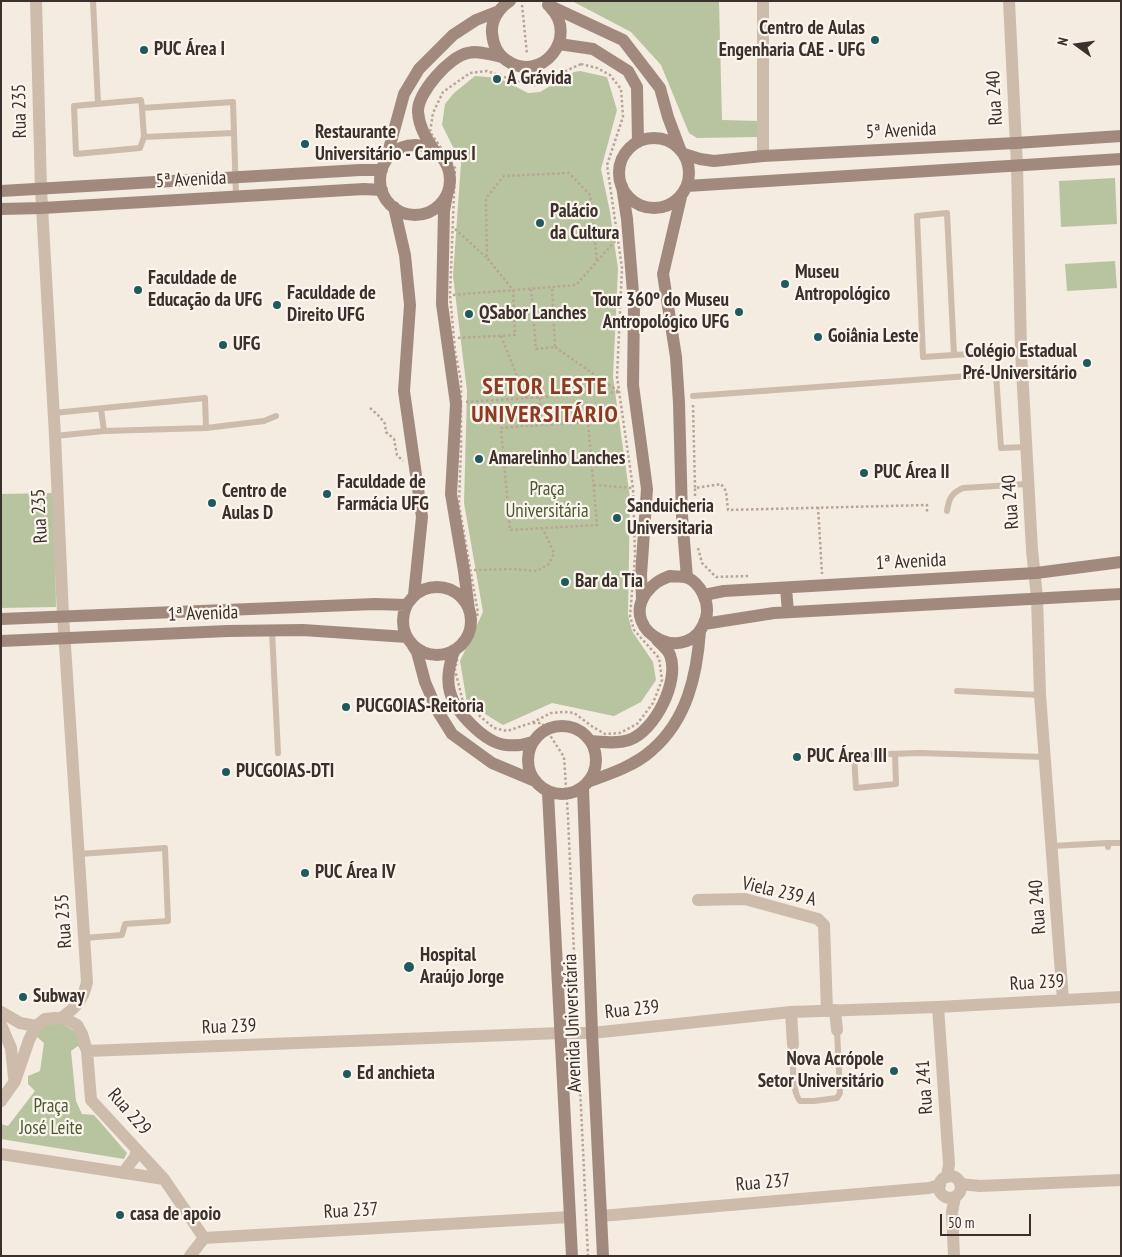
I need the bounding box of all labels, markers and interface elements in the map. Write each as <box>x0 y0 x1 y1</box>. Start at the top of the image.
place label: Centro de Aulas Engenharia CAE - UFG <box>719 18 865 62</box>
north arrow <box>1052 20 1102 70</box>
marker: Centro de Aulas Engenharia CAE - UFG <box>869 34 881 46</box>
text: N <box>1053 36 1072 47</box>
place label: PUC Área I <box>154 39 225 61</box>
marker: PUC Área I <box>138 44 150 56</box>
place label: A Grávida <box>507 68 572 90</box>
street label: Rua 240 <box>982 70 1008 126</box>
marker: A Grávida <box>491 73 503 85</box>
street label: Rua 235 <box>8 83 32 139</box>
street label: 5ª Avenida <box>865 118 937 144</box>
place label: Restaurante Universitário - Campus I <box>315 122 476 166</box>
marker: Restaurante Universitário - Campus I <box>299 138 311 150</box>
street label: 5ª Avenida <box>155 167 227 193</box>
place label: Palácio da Cultura <box>550 201 619 245</box>
marker: Palácio da Cultura <box>534 217 546 229</box>
place label: Museu Antropológico <box>795 262 890 306</box>
place label: Faculdade de Educação da UFG <box>148 268 262 312</box>
marker: Museu Antropológico <box>779 278 791 290</box>
place label: Faculdade de Direito UFG <box>287 283 376 327</box>
marker: Faculdade de Educação da UFG <box>132 284 144 296</box>
place label: Tour 360º do Museu Antropológico UFG <box>593 290 729 334</box>
marker: Faculdade de Direito UFG <box>271 299 283 311</box>
place label: QSabor Lanches <box>479 303 586 325</box>
marker: Tour 360º do Museu Antropológico UFG <box>733 306 745 318</box>
marker: QSabor Lanches <box>463 308 475 320</box>
place label: Goiânia Leste <box>828 326 919 348</box>
marker: Goiânia Leste <box>812 331 824 343</box>
place label: UFG <box>233 334 260 356</box>
marker: UFG <box>217 339 229 351</box>
place label: Colégio Estadual Pré-Universitário <box>963 341 1077 385</box>
marker: Colégio Estadual Pré-Universitário <box>1081 357 1093 369</box>
district label: SETOR LESTE UNIVERSITÁRIO <box>470 373 620 429</box>
place label: Amarelinho Lanches <box>489 448 625 470</box>
marker: Amarelinho Lanches <box>473 453 485 465</box>
place label: PUC Área II <box>874 462 949 484</box>
marker: PUC Área II <box>858 467 870 479</box>
place label: Faculdade de Farmácia UFG <box>337 472 429 516</box>
street label: Rua 240 <box>998 474 1024 530</box>
park label: Praça Universitária <box>505 479 589 523</box>
place label: Centro de Aulas D <box>222 481 287 525</box>
street label: Rua 235 <box>27 488 53 544</box>
marker: Faculdade de Farmácia UFG <box>321 488 333 500</box>
place label: Sanduicheria Universitaria <box>627 496 714 540</box>
marker: Centro de Aulas D <box>206 497 218 509</box>
marker: Sanduicheria Universitaria <box>611 512 623 524</box>
street label: 1ª Avenida <box>875 549 947 575</box>
place label: Bar da Tia <box>575 571 643 593</box>
marker: Bar da Tia <box>559 576 571 588</box>
street label: 1ª Avenida <box>167 601 239 627</box>
place label: PUCGOIAS-Reitoria <box>356 696 484 718</box>
marker: PUCGOIAS-Reitoria <box>340 701 352 713</box>
place label: PUC Área III <box>807 746 887 768</box>
marker: PUC Área III <box>791 751 803 763</box>
place label: PUCGOIAS-DTI <box>236 761 334 783</box>
marker: PUCGOIAS-DTI <box>220 766 232 778</box>
place label: PUC Área IV <box>315 862 395 884</box>
marker: PUC Área IV <box>299 867 311 879</box>
street label: Viela 239 A <box>740 872 818 912</box>
street label: Rua 240 <box>1025 879 1051 935</box>
street label: Rua 235 <box>51 893 77 949</box>
place label: Hospital Araújo Jorge <box>420 945 504 989</box>
street label: Avenida Universitária <box>559 953 587 1093</box>
marker: Hospital Araújo Jorge <box>402 960 416 974</box>
street label: Rua 239 <box>1009 970 1065 996</box>
place label: Subway <box>33 986 85 1008</box>
marker: Subway <box>17 991 29 1003</box>
street label: Rua 239 <box>604 996 660 1024</box>
street label: Rua 239 <box>201 1015 257 1039</box>
place label: Nova Acrópole Setor Universitário <box>758 1049 884 1093</box>
street label: Rua 241 <box>912 1059 938 1115</box>
place label: Ed anchieta <box>357 1063 435 1085</box>
marker: Nova Acrópole Setor Universitário <box>888 1065 900 1077</box>
marker: Ed anchieta <box>341 1068 353 1080</box>
street label: Rua 229 <box>102 1084 156 1140</box>
park label: Praça José Leite <box>19 1096 83 1140</box>
street label: Rua 237 <box>735 1169 791 1197</box>
street label: Rua 237 <box>323 1198 379 1224</box>
place label: casa de apoio <box>130 1204 221 1226</box>
scale bar <box>942 1204 1033 1236</box>
marker: casa de apoio <box>114 1209 126 1221</box>
text: 50 m <box>948 1213 974 1232</box>

